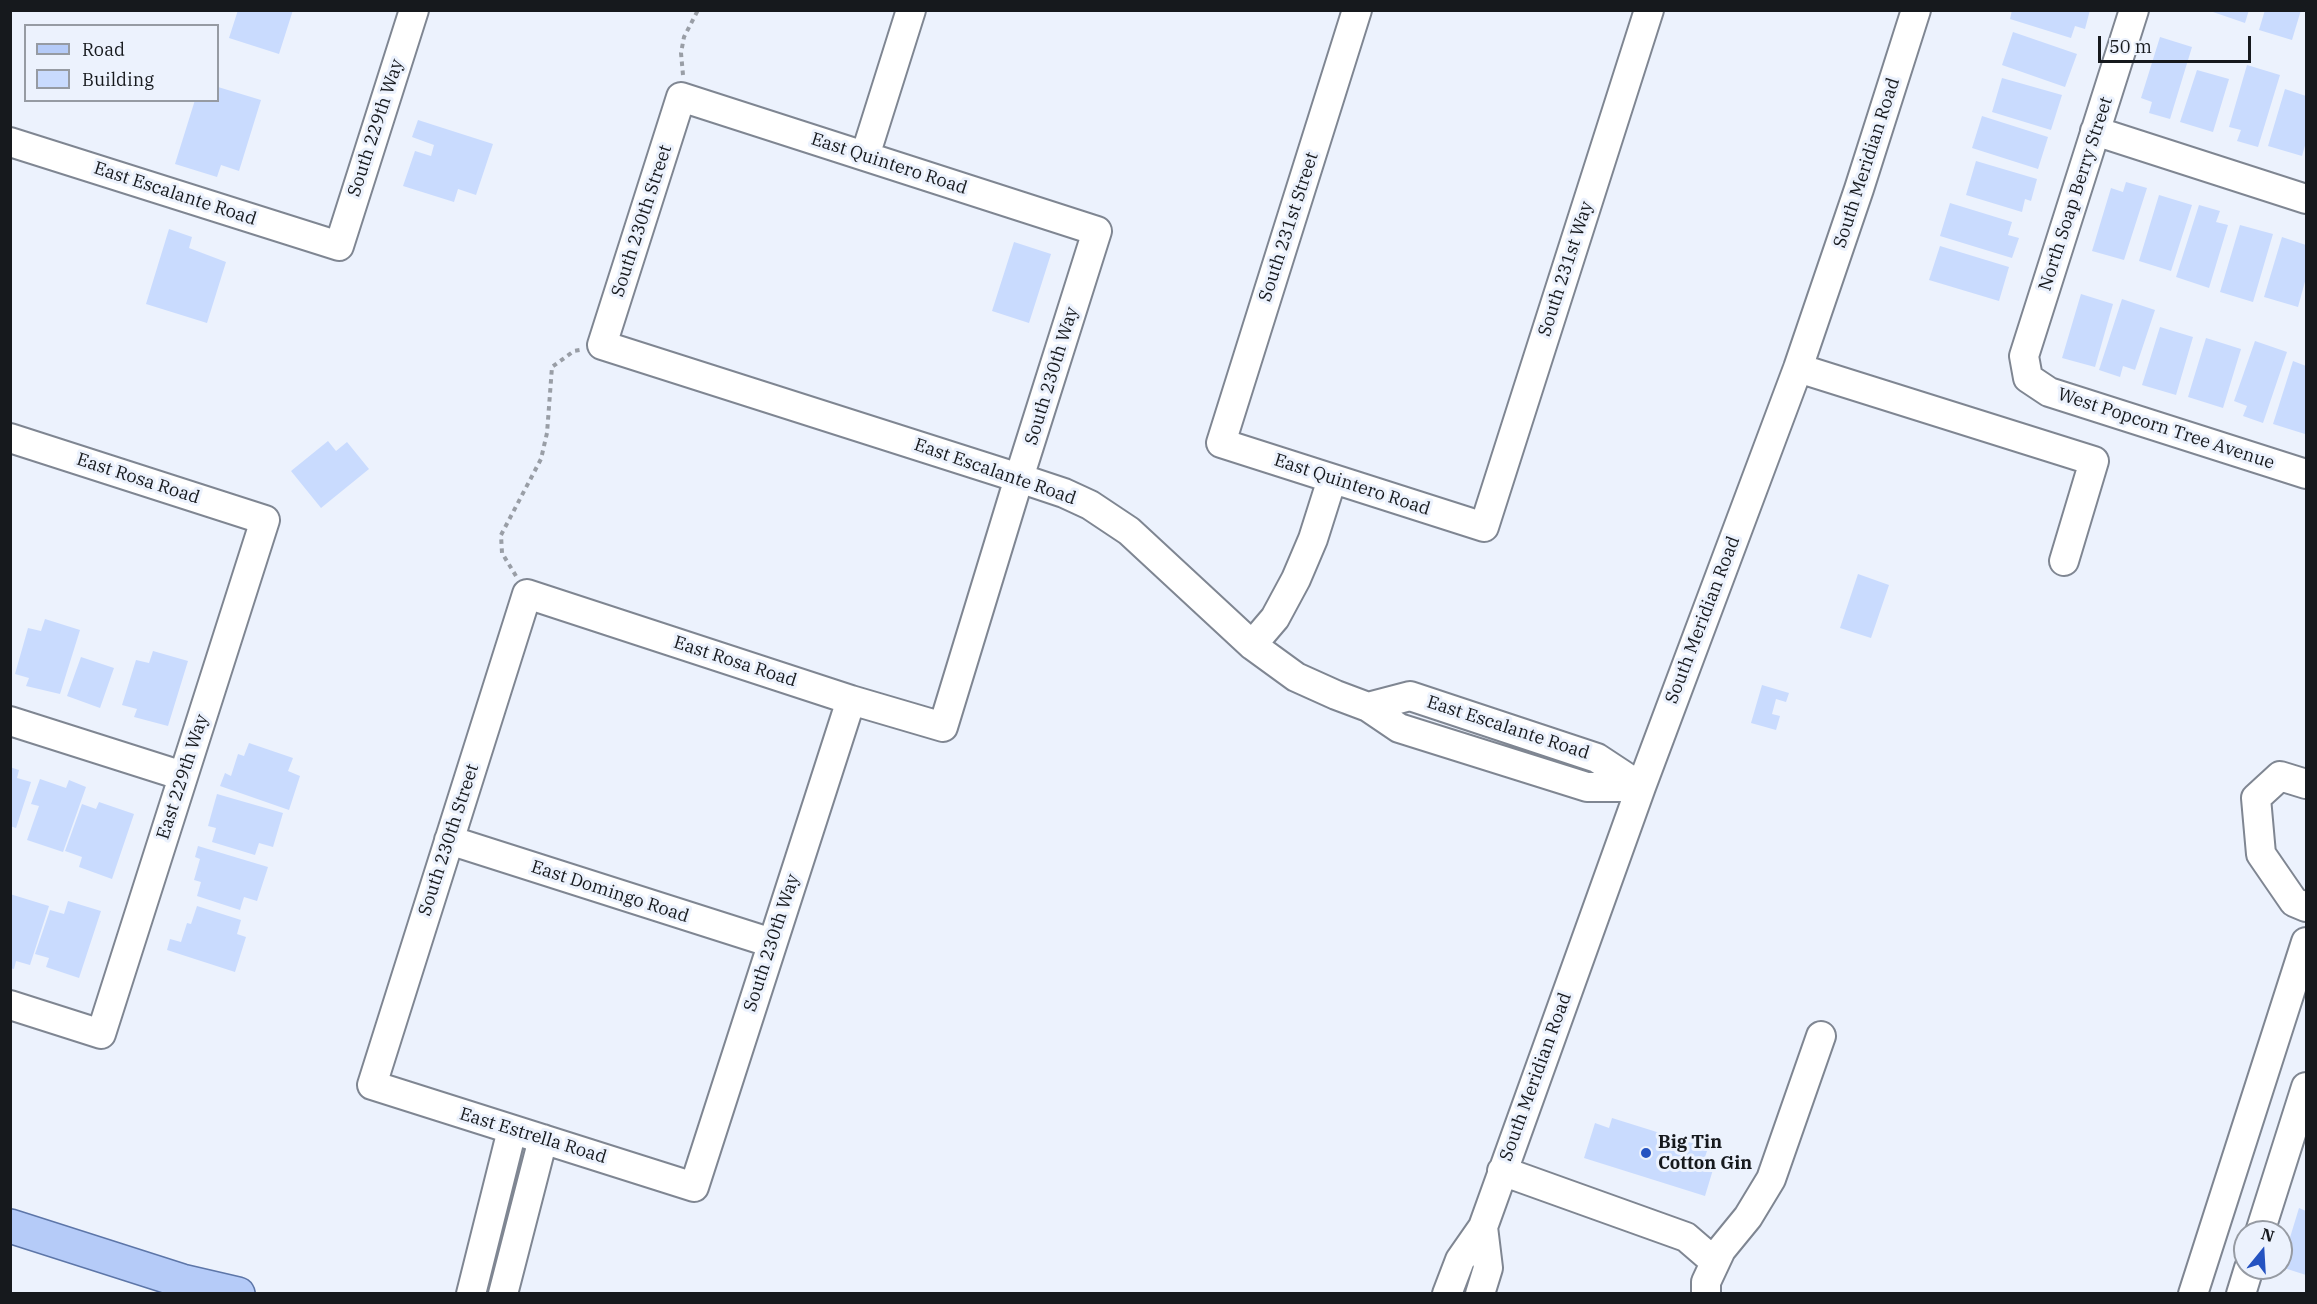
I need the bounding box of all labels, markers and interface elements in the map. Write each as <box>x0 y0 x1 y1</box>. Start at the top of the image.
legend <box>24 24 219 102</box>
scale bar <box>2101 24 2254 62</box>
text: 50 m <box>2109 35 2152 58</box>
text: Road <box>82 38 125 61</box>
street label: South 229th Way <box>344 56 408 200</box>
text: Building <box>82 68 154 91</box>
street label: South Meridian Road <box>1829 75 1905 251</box>
street label: North Soap Berry Street <box>2034 94 2118 294</box>
street label: East Quintero Road <box>808 129 970 199</box>
street label: South 230th Street <box>607 142 677 300</box>
street label: South 231st Street <box>1255 150 1323 304</box>
street label: East Escalante Road <box>91 157 259 231</box>
street label: South 231st Way <box>1534 199 1598 339</box>
street label: South 230th Way <box>1021 304 1083 448</box>
street label: West Popcorn Tree Avenue <box>2055 384 2277 474</box>
street label: East Escalante Road <box>911 434 1079 510</box>
street label: East Rosa Road <box>74 449 202 509</box>
street label: East Quintero Road <box>1271 450 1433 520</box>
street label: South Meridian Road <box>1661 533 1745 707</box>
street label: East Rosa Road <box>671 632 799 692</box>
street label: East Escalante Road <box>1424 691 1592 765</box>
street label: East 229th Way <box>153 712 213 842</box>
street label: South 230th Street <box>414 761 484 919</box>
street label: East Domingo Road <box>528 856 692 928</box>
street label: South 230th Way <box>740 871 804 1015</box>
street label: South Meridian Road <box>1495 990 1577 1164</box>
street label: East Estrella Road <box>457 1103 609 1169</box>
place label: Big Tin Cotton Gin <box>1658 1132 1752 1174</box>
marker: Big Tin Cotton Gin <box>1639 1146 1653 1160</box>
north arrow <box>2233 1220 2293 1280</box>
text: N <box>2259 1223 2277 1246</box>

